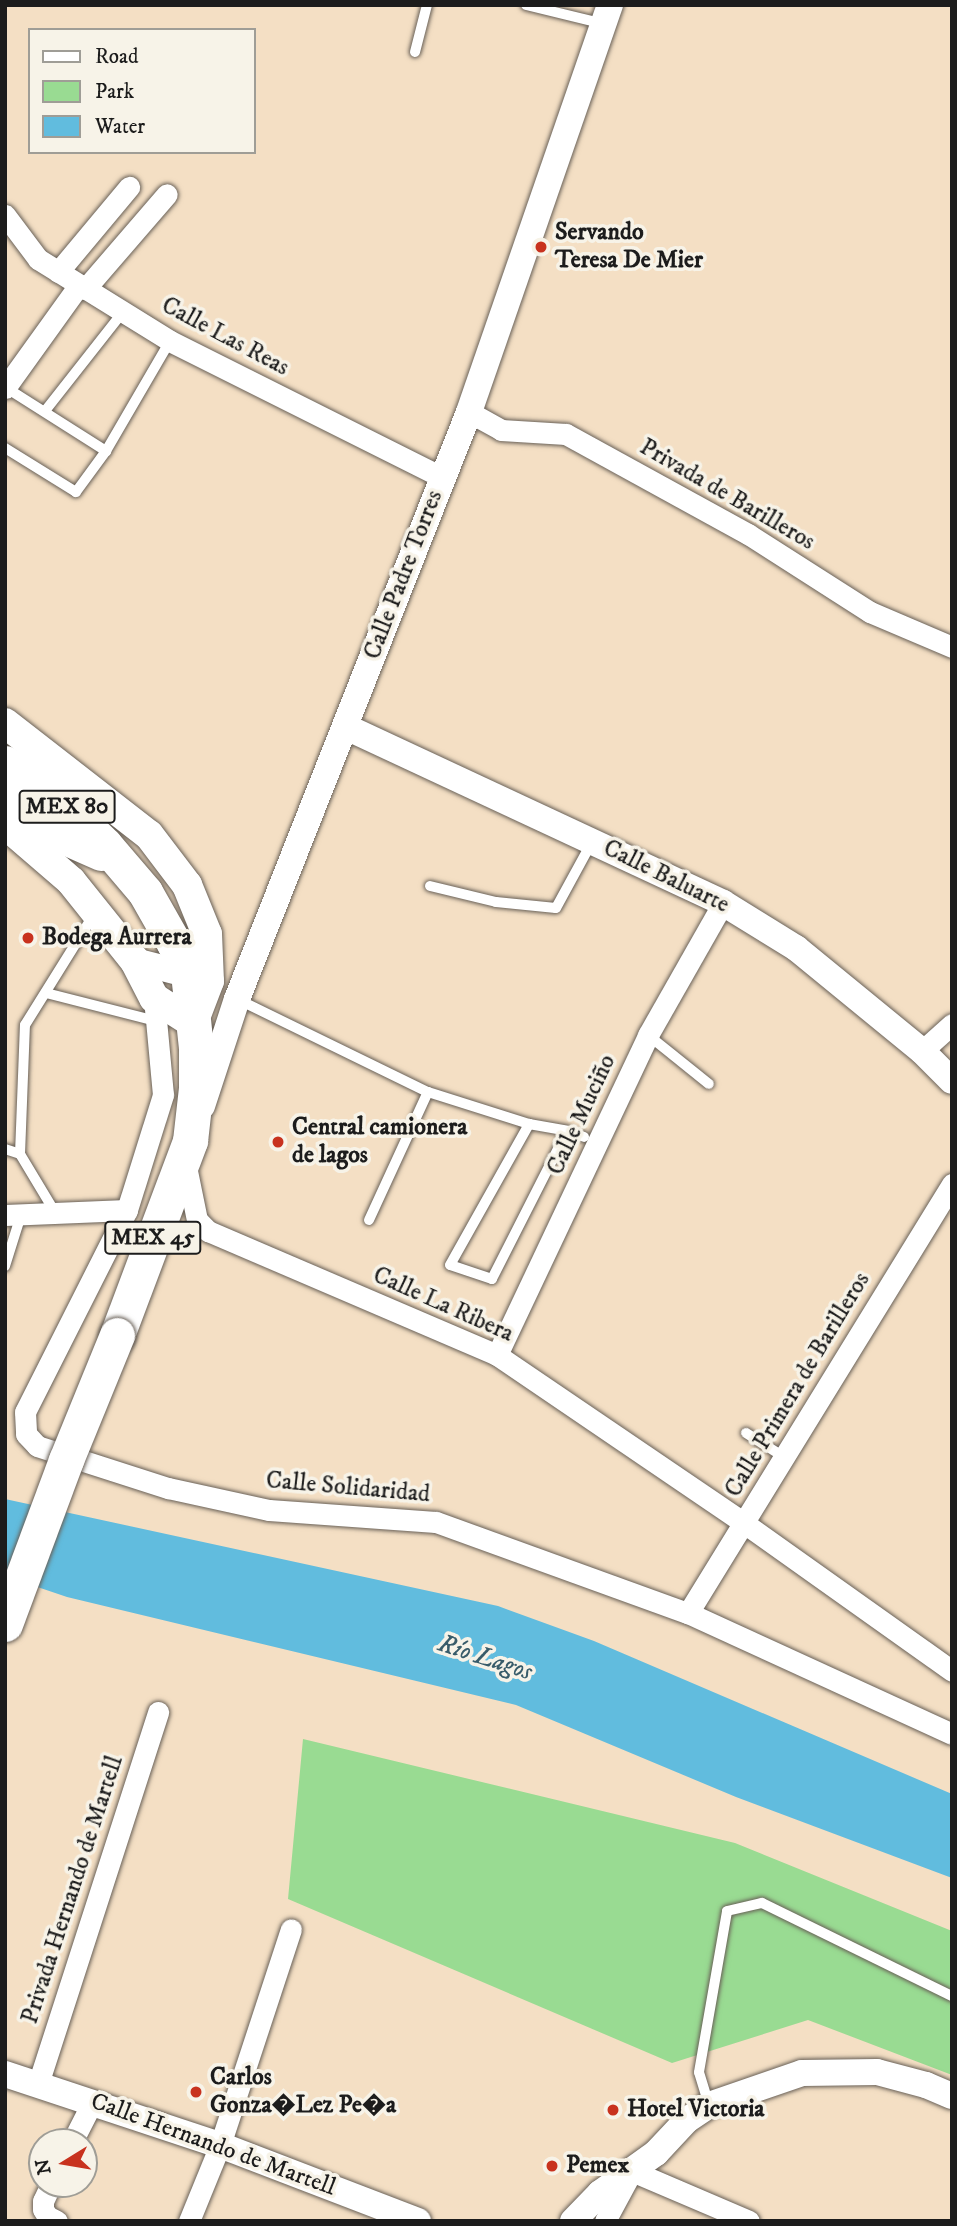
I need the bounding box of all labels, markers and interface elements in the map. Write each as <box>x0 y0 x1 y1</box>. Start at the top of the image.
legend <box>28 28 256 154</box>
text: Road <box>95 44 139 70</box>
text: Park <box>95 79 134 105</box>
text: Water <box>95 114 145 140</box>
place label: Servando Teresa De Mier <box>555 219 703 275</box>
marker: Servando Teresa De Mier <box>533 239 549 255</box>
street label: Calle Las Reas <box>156 291 294 383</box>
street label: Privada de Barilleros <box>634 433 820 557</box>
street label: Calle Padre Torres <box>359 486 449 664</box>
road number: MEX 80 <box>18 788 116 827</box>
street label: Calle Baluarte <box>598 834 734 920</box>
place label: Bodega Aurrera <box>42 924 192 952</box>
marker: Bodega Aurrera <box>20 930 36 946</box>
street label: Calle Muciño <box>542 1050 622 1180</box>
place label: Central camionera de lagos <box>292 1114 467 1170</box>
marker: Central camionera de lagos <box>270 1134 286 1150</box>
road number: MEX 45 <box>104 1218 202 1258</box>
street label: Calle La Ribera <box>368 1261 518 1349</box>
street label: Calle Primera de Barilleros <box>719 1267 877 1503</box>
street label: Calle Solidaridad <box>265 1466 431 1510</box>
water label: Río Lagos <box>434 1628 536 1688</box>
street label: Privada Hernando de Martell <box>16 1752 130 2028</box>
place label: Carlos Gonza�Lez Pe�a <box>210 2064 396 2120</box>
marker: Carlos Gonza�Lez Pe�a <box>188 2084 204 2100</box>
street label: Calle Hernando de Martell <box>87 2087 339 2203</box>
place label: Hotel Victoria <box>627 2096 765 2124</box>
marker: Hotel Victoria <box>605 2102 621 2118</box>
north arrow <box>28 2128 98 2198</box>
place label: Pemex <box>566 2152 629 2180</box>
text: N <box>31 2157 57 2177</box>
marker: Pemex <box>544 2158 560 2174</box>

